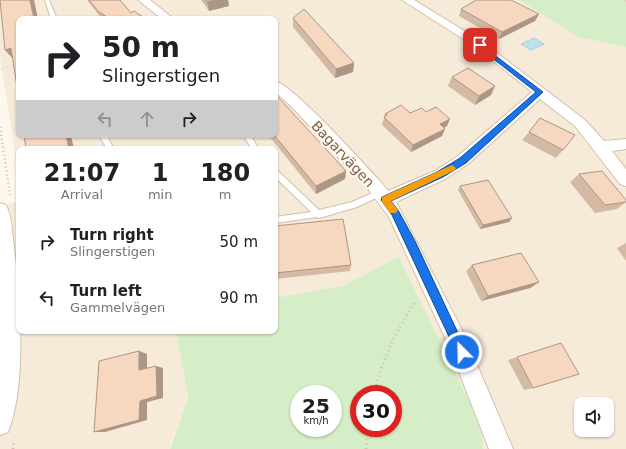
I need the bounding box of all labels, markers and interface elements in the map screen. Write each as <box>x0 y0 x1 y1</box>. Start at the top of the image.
pin <box>463 28 497 62</box>
text: 50 m <box>102 31 180 64</box>
icon: right <box>36 32 88 84</box>
icon: arrive <box>469 34 491 56</box>
text: Slingerstigen <box>102 65 220 86</box>
icon: left <box>94 108 116 130</box>
icon: ahead <box>136 108 158 130</box>
icon: right <box>178 108 200 130</box>
street label: Bagarvägen <box>308 118 378 190</box>
text: 21:07 <box>44 159 120 187</box>
text: 1 <box>152 159 168 187</box>
text: 180 <box>200 159 250 187</box>
text: Arrival <box>61 187 103 202</box>
text: min <box>148 187 172 202</box>
text: m <box>219 187 232 202</box>
text: Turn right <box>70 226 154 244</box>
icon: right <box>36 231 58 253</box>
text: 50 m <box>220 233 258 251</box>
text: Slingerstigen <box>70 244 155 259</box>
text: Turn left <box>70 282 142 300</box>
icon: left <box>36 287 58 309</box>
text: 90 m <box>220 289 258 307</box>
text: Gammelvägen <box>70 300 165 315</box>
position arrow <box>441 331 483 373</box>
speed limit sign: 30 <box>350 385 402 437</box>
text: 25 <box>302 394 330 418</box>
map controls <box>574 397 614 437</box>
button: sound <box>574 397 614 437</box>
text: km/h <box>303 415 329 426</box>

